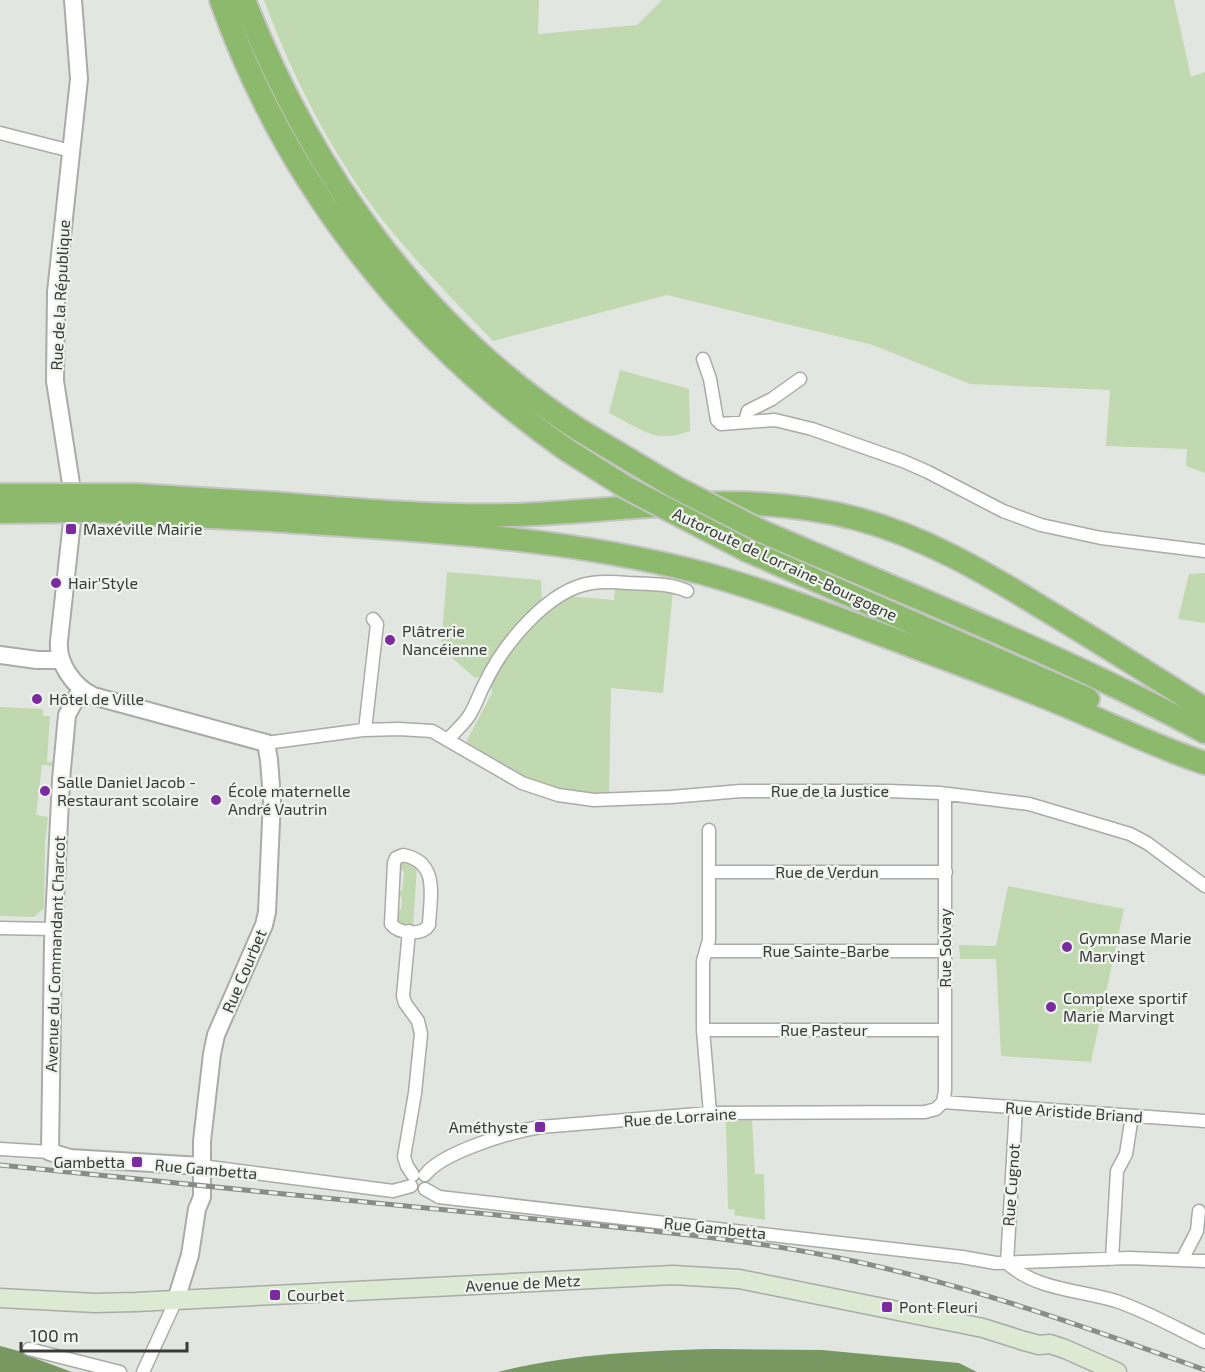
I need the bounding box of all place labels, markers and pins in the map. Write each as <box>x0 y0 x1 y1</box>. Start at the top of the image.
place label: Maxéville Mairie <box>83 519 203 538</box>
marker: Maxéville Mairie <box>64 522 78 536</box>
place label: Hair'Style <box>68 573 138 592</box>
marker: Hair'Style <box>49 576 63 590</box>
place label: Plâtrerie Nancéienne <box>402 621 487 658</box>
marker: Plâtrerie Nancéienne <box>383 633 397 647</box>
place label: Hôtel de Ville <box>49 689 144 708</box>
marker: Hôtel de Ville <box>30 692 44 706</box>
place label: Salle Daniel Jacob - Restaurant scolaire <box>57 772 199 809</box>
place label: École maternelle André Vautrin <box>228 781 351 818</box>
marker: Salle Daniel Jacob - Restaurant scolaire <box>38 784 52 798</box>
marker: École maternelle André Vautrin <box>209 793 223 807</box>
place label: Gymnase Marie Marvingt <box>1079 928 1192 965</box>
marker: Gymnase Marie Marvingt <box>1060 940 1074 954</box>
place label: Complexe sportif Marie Marvingt <box>1063 988 1188 1025</box>
marker: Complexe sportif Marie Marvingt <box>1044 1000 1058 1014</box>
place label: Améthyste <box>449 1117 528 1136</box>
marker: Améthyste <box>533 1120 547 1134</box>
place label: Gambetta <box>53 1152 125 1171</box>
marker: Gambetta <box>130 1155 144 1169</box>
place label: Courbet <box>287 1285 345 1304</box>
marker: Courbet <box>268 1288 282 1302</box>
place label: Pont Fleuri <box>899 1297 978 1316</box>
marker: Pont Fleuri <box>880 1300 894 1314</box>

